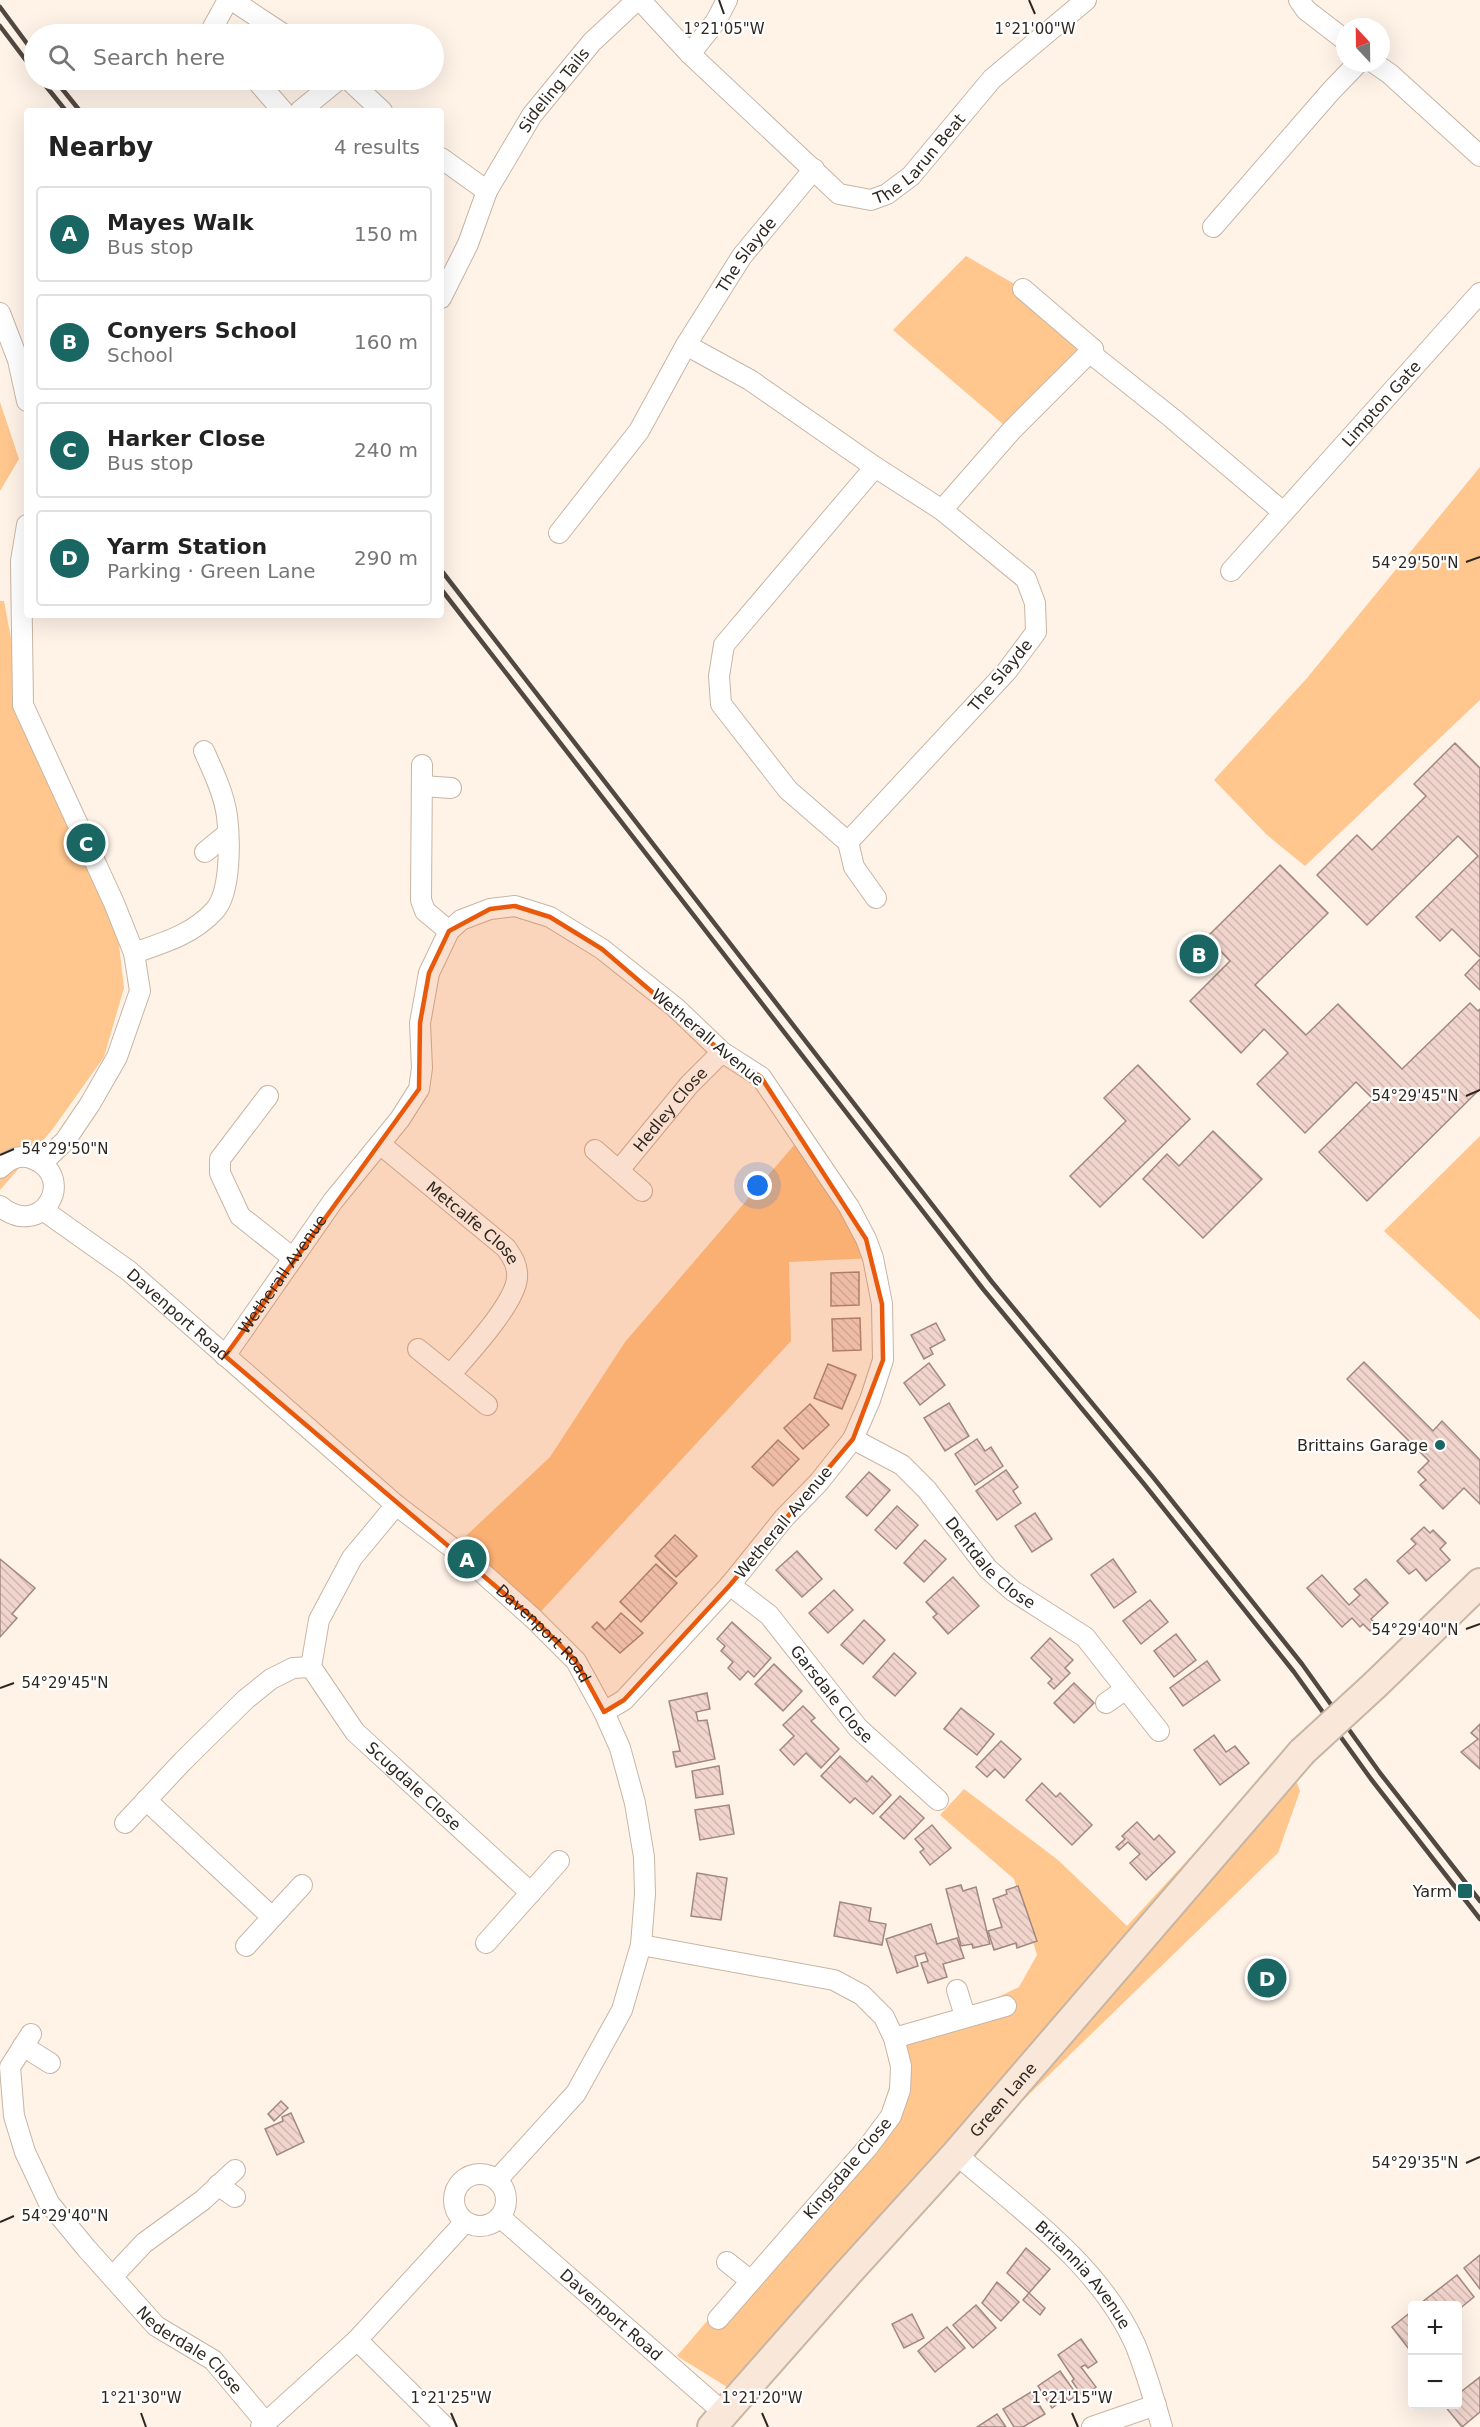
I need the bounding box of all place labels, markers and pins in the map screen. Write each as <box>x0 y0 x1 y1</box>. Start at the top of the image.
pin: C <box>66 820 106 866</box>
pin: B <box>1180 932 1218 976</box>
place label: Brittains Garage <box>1297 1436 1428 1455</box>
marker: Brittains Garage <box>1433 1438 1447 1452</box>
pin: A <box>448 1536 486 1582</box>
place label: Yarm <box>1412 1882 1452 1901</box>
marker: Yarm <box>1456 1882 1474 1900</box>
pin: D <box>1248 1956 1286 2000</box>

